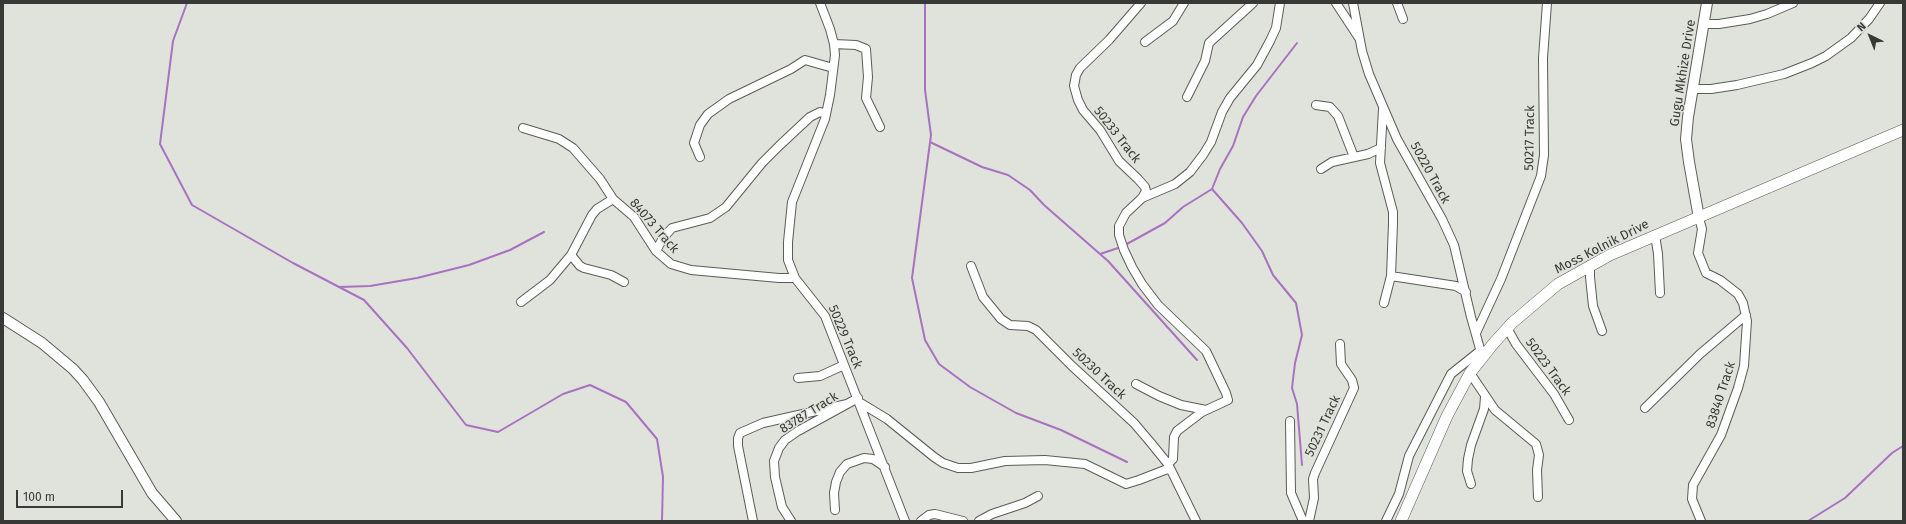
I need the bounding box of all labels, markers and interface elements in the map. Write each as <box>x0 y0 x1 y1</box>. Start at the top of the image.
north arrow <box>1850 16 1890 56</box>
street label: Gugu Mkhize Drive <box>1667 18 1699 128</box>
text: N <box>1854 20 1869 34</box>
street label: 50233 Track <box>1090 104 1144 166</box>
street label: 50217 Track <box>1522 105 1538 171</box>
street label: 50220 Track <box>1407 139 1453 207</box>
street label: 84073 Track <box>626 195 682 257</box>
street label: Moss Kolnik Drive <box>1552 216 1652 278</box>
street label: 50229 Track <box>825 303 865 371</box>
street label: 50223 Track <box>1522 335 1574 399</box>
street label: 50230 Track <box>1069 345 1129 403</box>
street label: 83840 Track <box>1703 360 1739 430</box>
street label: 83787 Track <box>777 389 841 437</box>
street label: 50231 Track <box>1302 393 1344 459</box>
scale bar <box>18 482 125 508</box>
text: 100 m <box>23 490 55 504</box>

